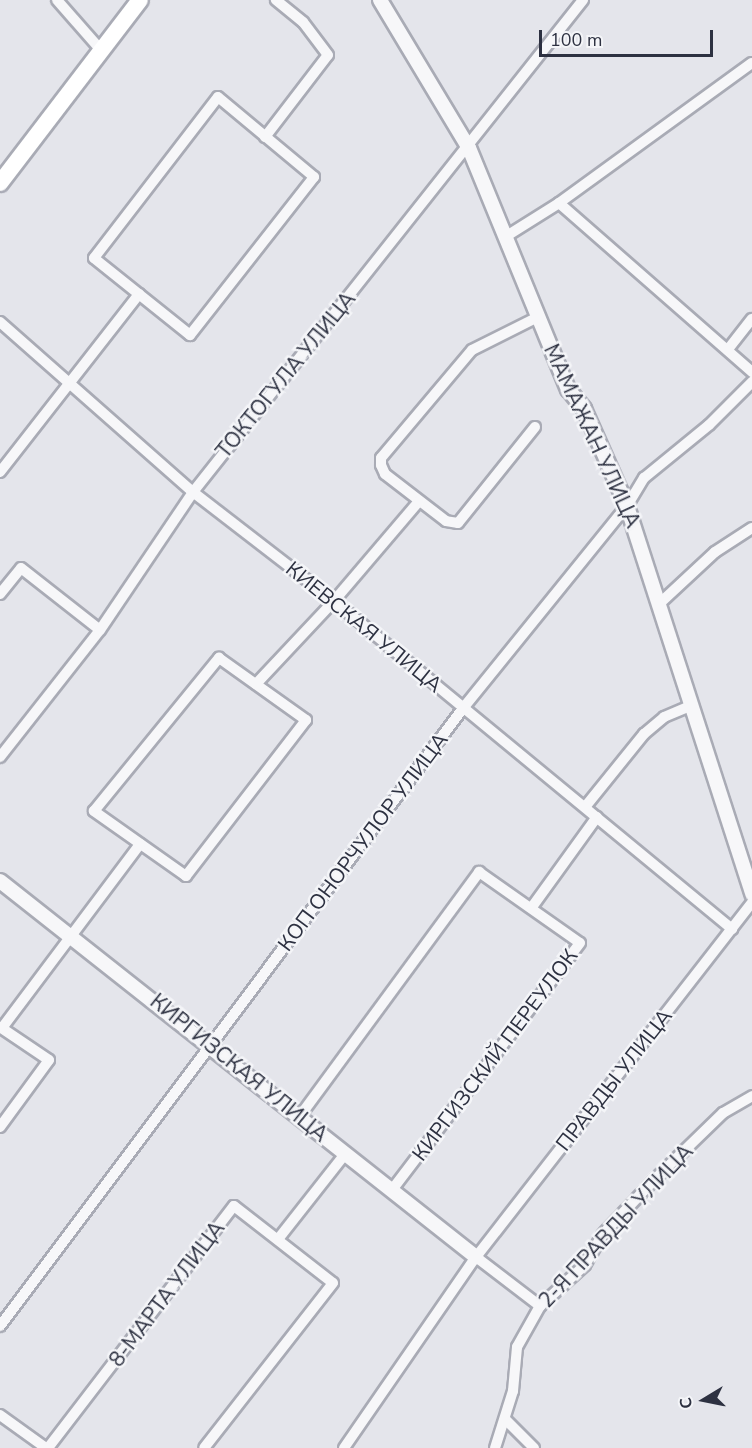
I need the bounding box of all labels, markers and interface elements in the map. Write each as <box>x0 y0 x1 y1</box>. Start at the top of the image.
scale bar <box>542 18 716 56</box>
text: 100 m <box>550 28 602 52</box>
street label: ТОКТОГУЛА УЛИЦА <box>211 287 361 463</box>
street label: МАМАЖАН УЛИЦА <box>538 340 646 532</box>
street label: КИЕВСКАЯ УЛИЦА <box>281 556 447 698</box>
street label: КОП ОНОРЧУЛОР УЛИЦА <box>273 728 453 956</box>
street label: КИРГИЗСКИЙ ПЕРЕУЛОК <box>407 944 583 1166</box>
street label: КИРГИЗСКАЯ УЛИЦА <box>145 989 333 1147</box>
street label: ПРАВДЫ УЛИЦА <box>551 1004 677 1156</box>
street label: 2-Я ПРАВДЫ УЛИЦА <box>534 1139 698 1313</box>
street label: 8-МАРТА УЛИЦА <box>104 1216 230 1372</box>
north arrow <box>674 1370 734 1430</box>
text: С <box>674 1396 698 1410</box>

